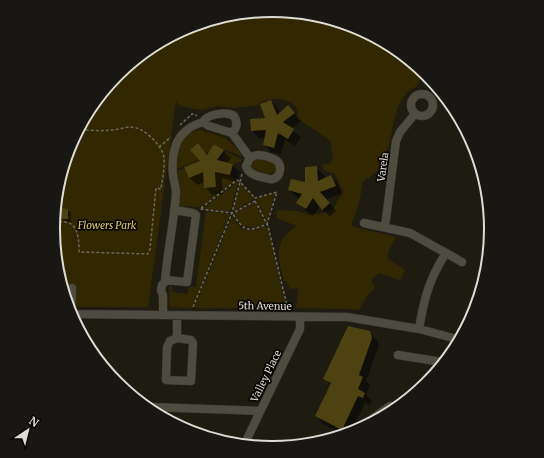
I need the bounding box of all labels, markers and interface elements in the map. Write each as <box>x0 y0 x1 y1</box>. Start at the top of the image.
street label: Varela <box>374 151 392 183</box>
park label: Flowers Park <box>77 219 137 232</box>
street label: 5th Avenue <box>238 299 292 313</box>
street label: Valley Place <box>247 348 284 405</box>
north arrow <box>8 410 48 450</box>
text: N <box>26 414 42 430</box>

